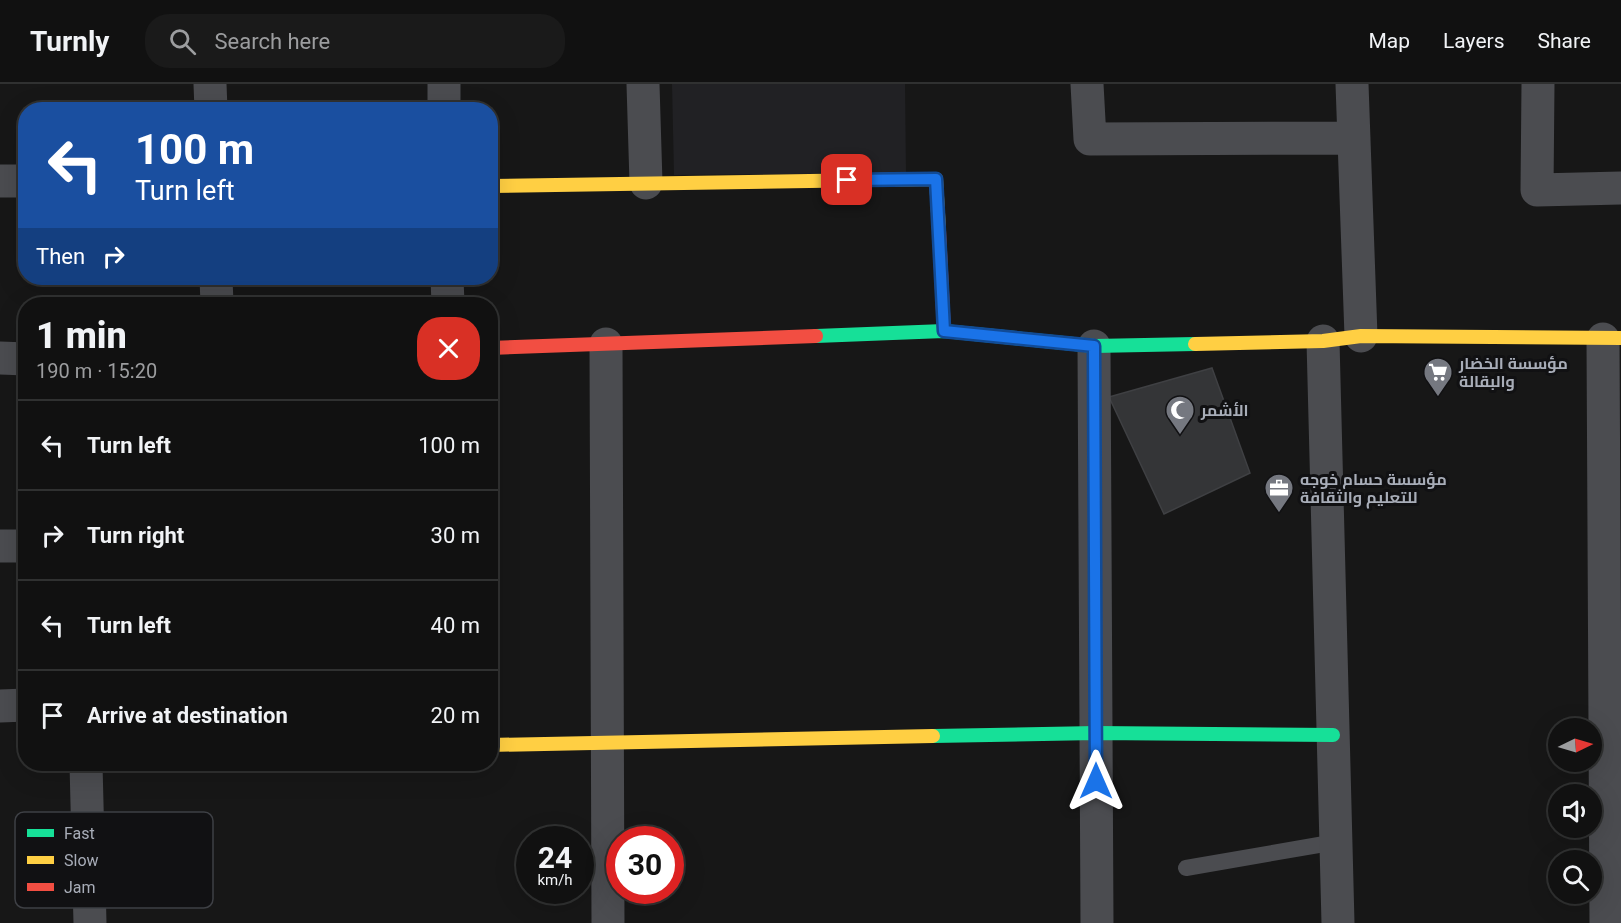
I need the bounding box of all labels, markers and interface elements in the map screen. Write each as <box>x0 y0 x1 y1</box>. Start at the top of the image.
search box <box>145 14 565 68</box>
text: Turnly <box>30 25 109 58</box>
icon: search <box>166 25 199 58</box>
text: Search here <box>214 29 330 54</box>
text: Map <box>1368 29 1410 53</box>
text: Layers <box>1443 29 1504 53</box>
text: Share <box>1537 29 1591 53</box>
text: 100 m <box>135 125 254 174</box>
icon: left <box>36 126 114 204</box>
pin <box>821 154 872 205</box>
icon: arrive <box>830 163 863 196</box>
text: Turn left <box>135 175 235 207</box>
icon: right <box>97 240 130 273</box>
text: Then <box>36 244 85 269</box>
text: 1 min <box>36 315 127 357</box>
button: close <box>417 317 480 380</box>
place label: مؤسسة الخضار والبقالة <box>1458 354 1568 391</box>
supermarket icon: مؤسسة الخضار والبقالة <box>1422 356 1454 398</box>
text: 190 m · 15:20 <box>36 359 157 383</box>
mosque icon: الأشمر <box>1164 394 1196 436</box>
place label: الأشمر <box>1200 401 1249 420</box>
icon: left <box>36 429 69 462</box>
text: Turn left <box>87 433 171 458</box>
text: 100 m <box>418 433 480 458</box>
place label: مؤسسة حسام خوجه للتعليم والثقافة <box>1300 470 1447 509</box>
office icon: مؤسسة حسام خوجه للتعليم والثقافة <box>1263 472 1295 514</box>
icon: right <box>36 519 69 552</box>
text: Turn right <box>87 523 184 548</box>
text: 30 m <box>431 523 480 548</box>
icon: left <box>36 609 69 642</box>
text: Turn left <box>87 613 171 638</box>
text: 40 m <box>431 613 480 638</box>
icon: arrive <box>36 699 69 732</box>
text: Arrive at destination <box>87 703 288 728</box>
text: 20 m <box>431 703 480 728</box>
north arrow <box>1548 718 1602 772</box>
map controls <box>1548 718 1602 904</box>
position arrow <box>1064 749 1128 813</box>
button: sound <box>1548 784 1602 838</box>
legend <box>15 812 213 908</box>
text: Fast <box>64 824 95 843</box>
speed limit sign: 30 <box>606 826 684 904</box>
text: 24 <box>538 840 572 875</box>
button: search <box>1548 850 1602 904</box>
text: Slow <box>64 851 99 870</box>
text: km/h <box>537 871 573 889</box>
text: Jam <box>64 878 96 897</box>

